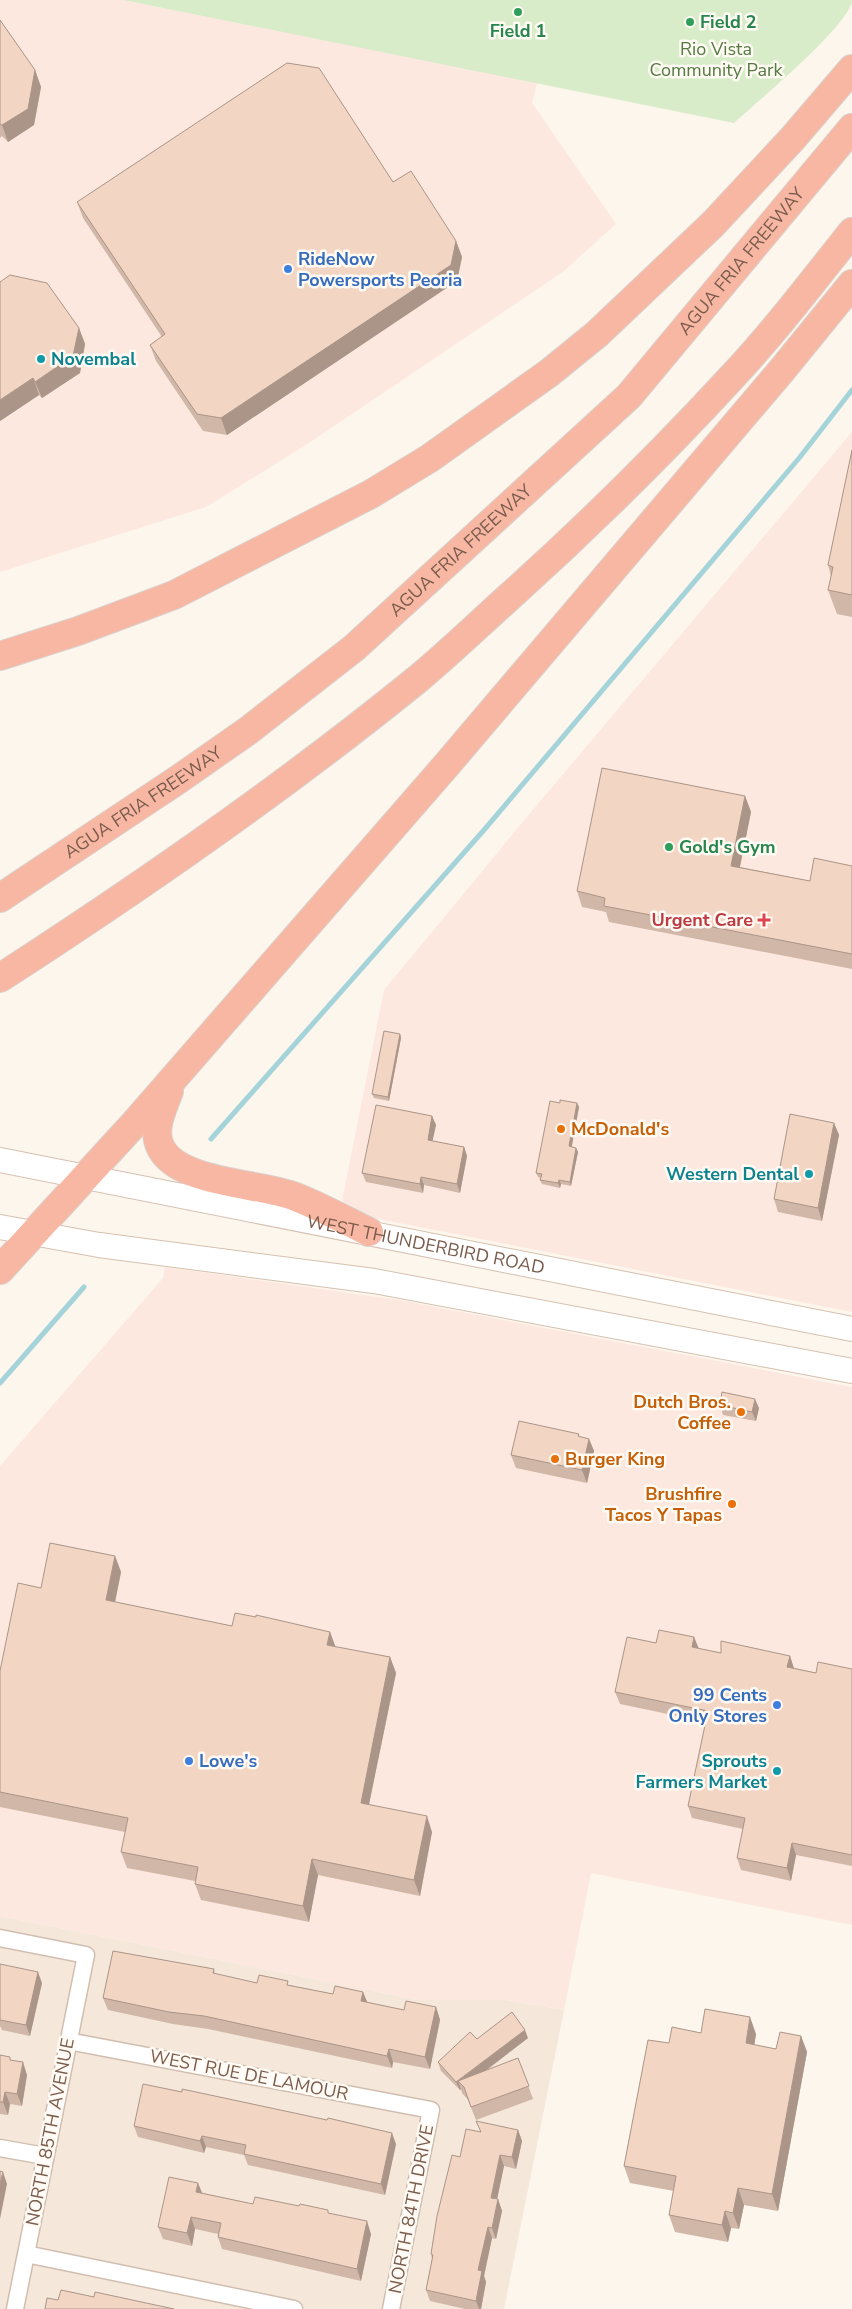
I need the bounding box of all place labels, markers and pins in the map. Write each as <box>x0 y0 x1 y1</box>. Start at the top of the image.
marker: Field 1 <box>512 6 524 18</box>
place label: Field 2 <box>700 10 757 34</box>
marker: Field 2 <box>684 16 696 28</box>
place label: Field 1 <box>490 19 546 43</box>
place label: RideNow Powersports Peoria <box>298 247 462 292</box>
marker: RideNow Powersports Peoria <box>282 263 294 275</box>
place label: Novembal <box>51 347 136 371</box>
marker: Novembal <box>35 353 47 365</box>
place label: Gold's Gym <box>679 835 776 859</box>
marker: Gold's Gym <box>663 841 675 853</box>
place label: Urgent Care <box>651 908 753 932</box>
marker: Urgent Care <box>757 913 771 927</box>
place label: McDonald's <box>571 1117 669 1141</box>
marker: McDonald's <box>555 1123 567 1135</box>
place label: Western Dental <box>666 1162 799 1186</box>
marker: Western Dental <box>803 1168 815 1180</box>
place label: Dutch Bros. Coffee <box>633 1390 731 1435</box>
marker: Dutch Bros. Coffee <box>735 1406 747 1418</box>
place label: Burger King <box>565 1447 665 1471</box>
marker: Burger King <box>549 1453 561 1465</box>
place label: Brushfire Tacos Y Tapas <box>605 1482 722 1527</box>
marker: Brushfire Tacos Y Tapas <box>726 1498 738 1510</box>
place label: 99 Cents Only Stores <box>669 1683 767 1728</box>
marker: 99 Cents Only Stores <box>771 1699 783 1711</box>
place label: Lowe's <box>199 1749 257 1773</box>
place label: Sprouts Farmers Market <box>636 1749 767 1794</box>
marker: Lowe's <box>183 1755 195 1767</box>
marker: Sprouts Farmers Market <box>771 1765 783 1777</box>

